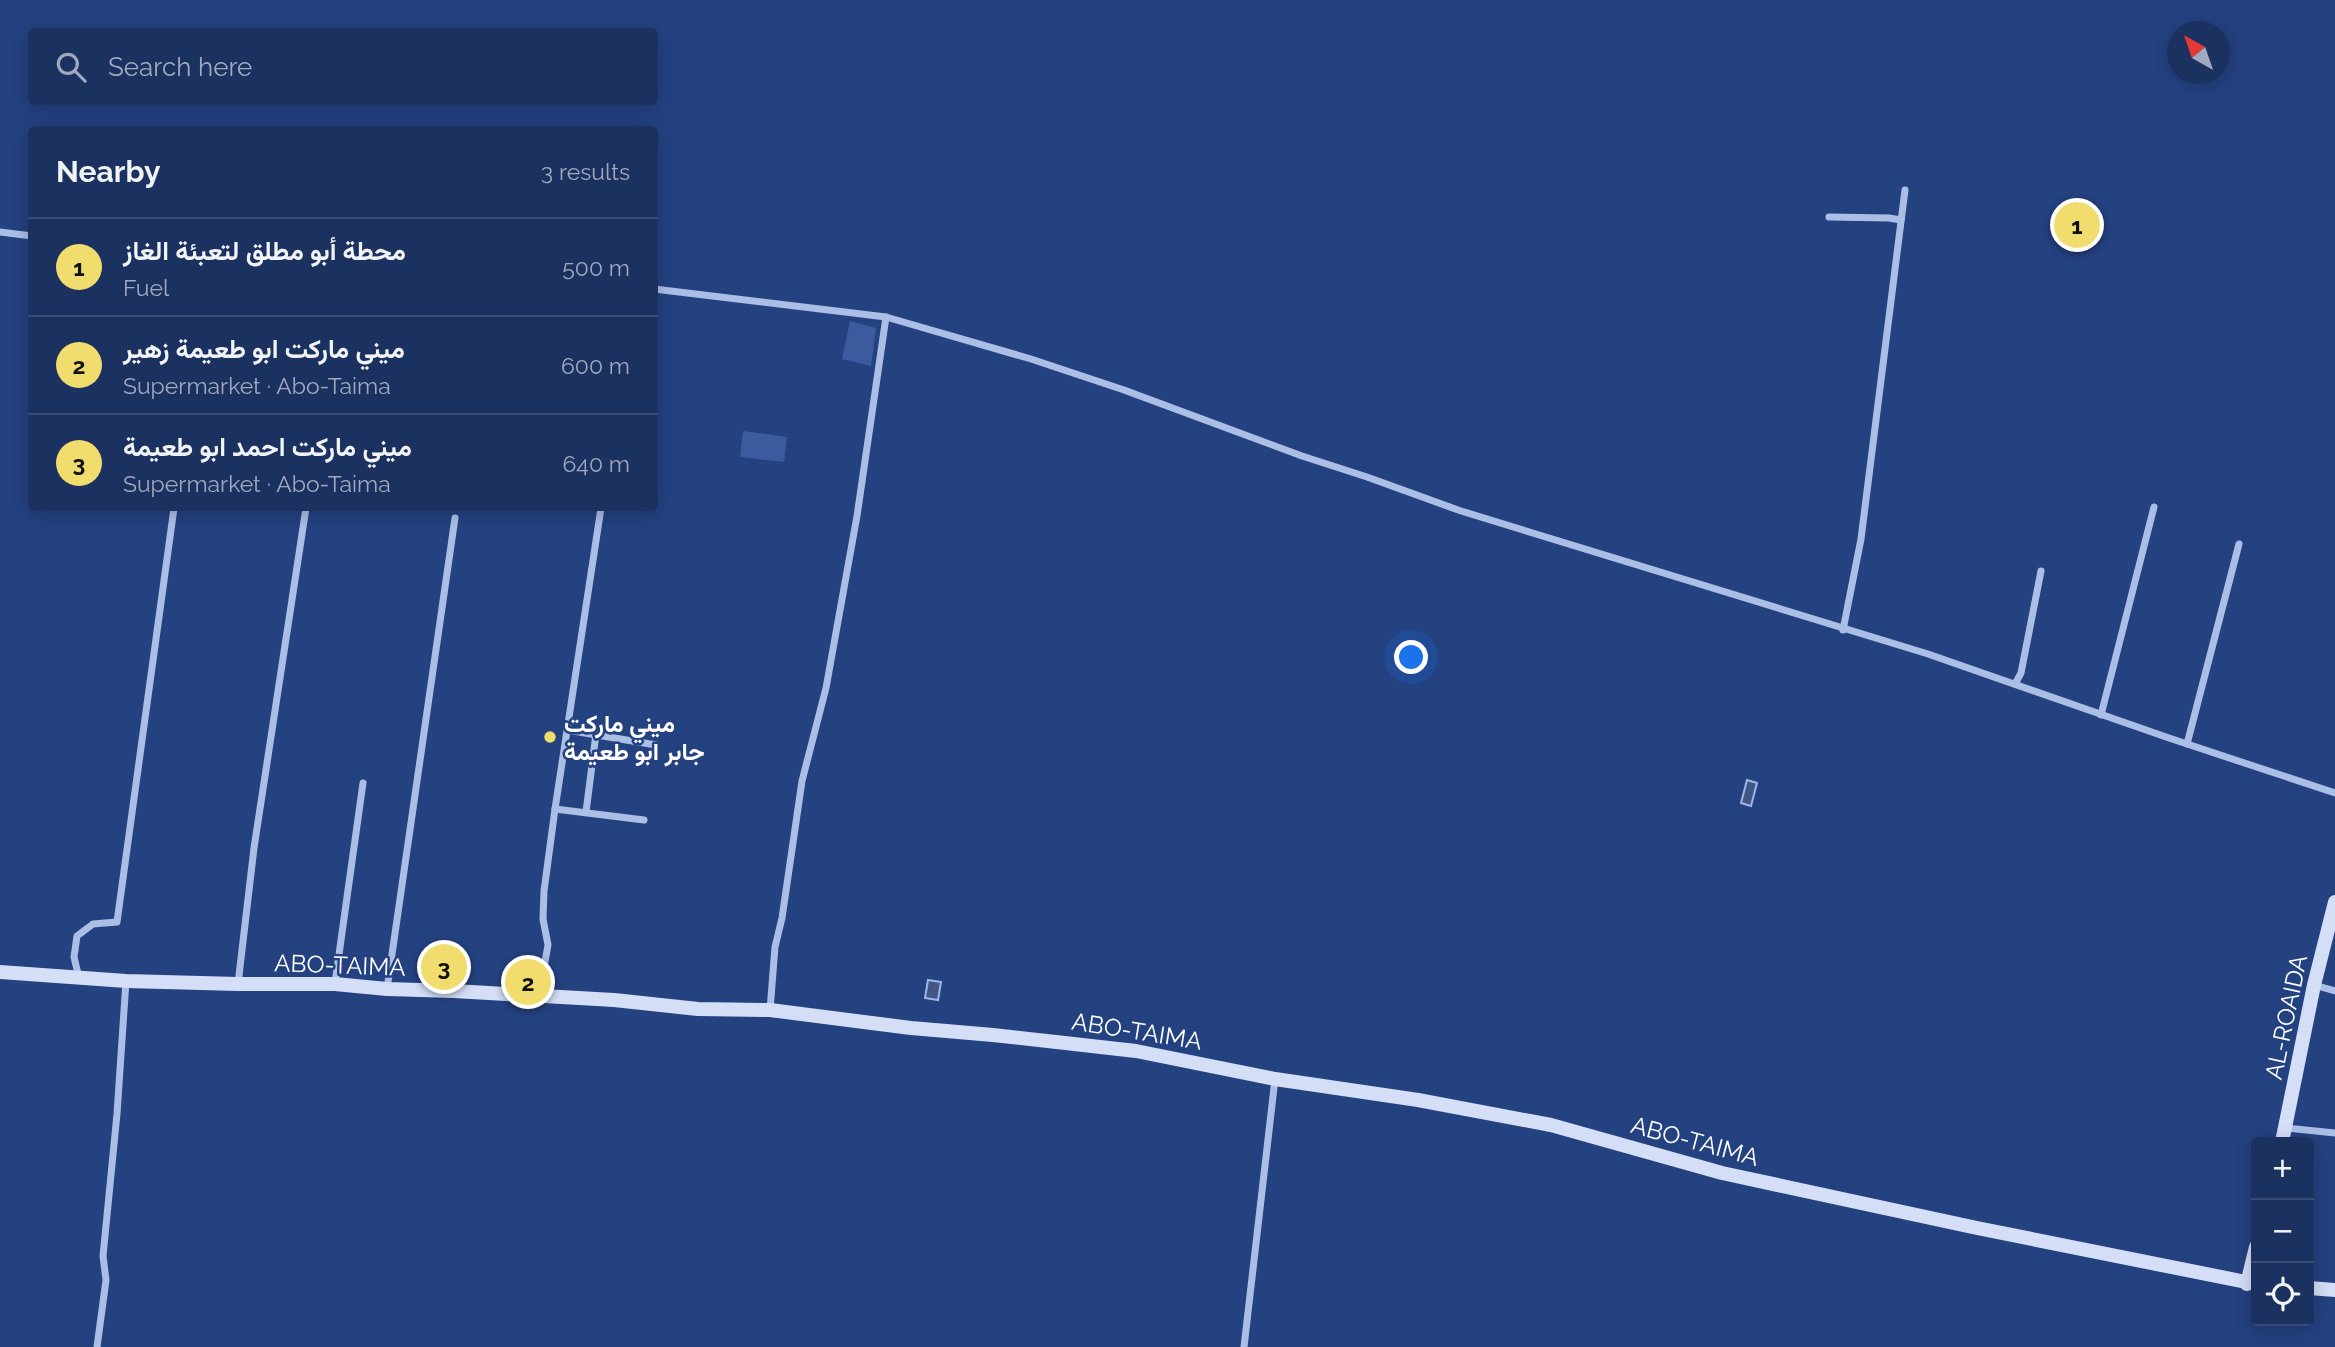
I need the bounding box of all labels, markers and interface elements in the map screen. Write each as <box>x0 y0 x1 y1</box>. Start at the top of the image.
north arrow <box>2167 21 2230 84</box>
search box <box>28 28 658 105</box>
icon: search <box>52 48 90 86</box>
text: Search here <box>108 52 252 82</box>
text: Nearby <box>56 154 160 189</box>
text: 3 results <box>541 158 630 185</box>
pin: 1 <box>2054 199 2100 251</box>
text: محطة أبو مطلق لتعبئة الغاز <box>123 236 406 266</box>
text: 1 <box>73 254 85 281</box>
text: 500 m <box>562 254 630 281</box>
text: Fuel <box>123 274 169 301</box>
text: ميني ماركت ابو طعيمة زهير <box>123 334 405 364</box>
text: 2 <box>73 352 85 379</box>
text: 600 m <box>561 352 630 379</box>
text: Supermarket · Abo-Taima <box>123 372 391 399</box>
text: ميني ماركت احمد ابو طعيمة <box>123 432 412 462</box>
text: 3 <box>73 450 85 477</box>
text: 640 m <box>562 450 630 477</box>
text: Supermarket · Abo-Taima <box>123 470 391 497</box>
your location <box>1394 640 1428 674</box>
place label: ميني ماركت جابر ابو طعيمة <box>564 709 704 767</box>
marker: ميني ماركت جابر ابو طعيمة <box>542 729 558 745</box>
pin: 3 <box>421 941 467 993</box>
street label: ABO-TAIMA <box>274 948 406 982</box>
street label: AL-ROAIDA <box>2259 952 2313 1082</box>
pin: 2 <box>505 956 551 1008</box>
street label: ABO-TAIMA <box>1070 1006 1204 1056</box>
street label: ABO-TAIMA <box>1628 1110 1762 1172</box>
map controls <box>2251 1137 2314 1326</box>
button: + <box>2251 1137 2314 1200</box>
button: − <box>2251 1200 2314 1263</box>
button: locate <box>2251 1263 2314 1326</box>

